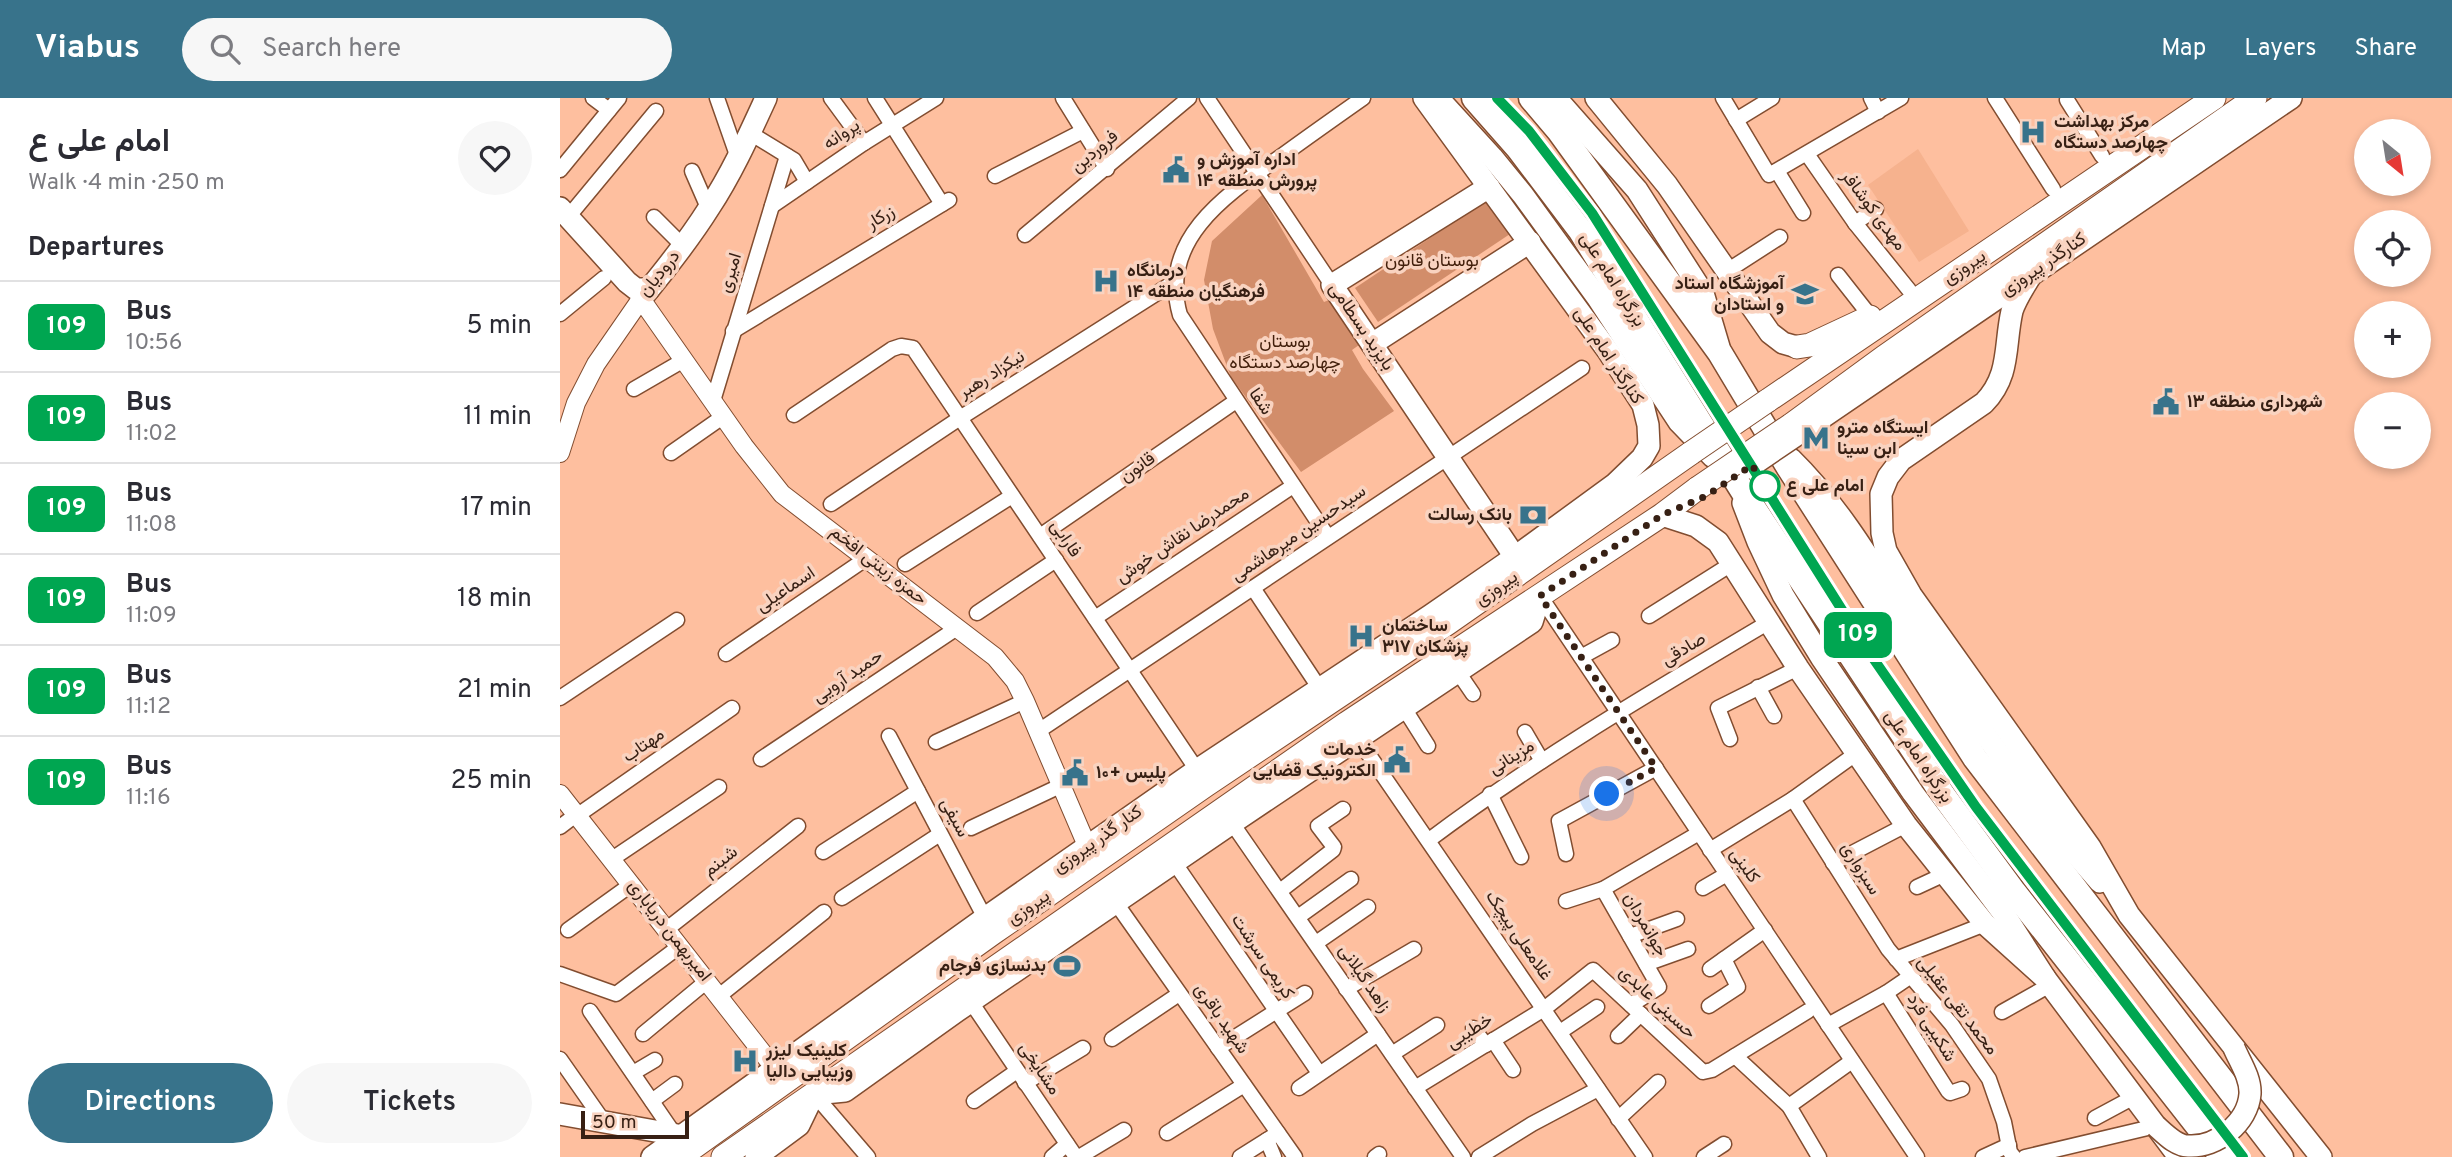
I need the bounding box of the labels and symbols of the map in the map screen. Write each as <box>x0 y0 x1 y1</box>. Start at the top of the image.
place label: مرکز بهداشت چهارصد دستگاه <box>2054 111 2168 155</box>
street label: پروانه <box>819 114 865 156</box>
hospital icon: مرکز بهداشت چهارصد دستگاه <box>2018 117 2048 147</box>
north arrow <box>2354 119 2431 196</box>
street label: فروردین <box>1066 125 1124 179</box>
place label: اداره آموزش و پرورش منطقه ۱۴ <box>1197 149 1317 193</box>
public building icon: اداره آموزش و پرورش منطقه ۱۴ <box>1161 155 1191 185</box>
street label: مهدی کوشافر <box>1835 165 1911 256</box>
street label: زرکار <box>862 201 899 236</box>
street label: بزرگراه امام علی <box>1574 228 1650 332</box>
street label: کنارگذر پیروزی <box>1997 228 2091 302</box>
street label: پیروزی <box>1939 245 1991 291</box>
street label: درودیان <box>634 246 686 302</box>
street label: امیری <box>714 250 748 296</box>
park label: بوستان قانون <box>1385 250 1479 273</box>
place label: درمانگاه فرهنگیان منطقه ۱۴ <box>1127 260 1265 304</box>
hospital icon: درمانگاه فرهنگیان منطقه ۱۴ <box>1091 266 1121 296</box>
place label: آموزشگاه استاد و استادان <box>1675 273 1785 317</box>
street label: بایزید بسطامی <box>1323 278 1399 376</box>
school or university icon: آموزشگاه استاد و استادان <box>1790 279 1820 309</box>
street label: کنارگذر امام علی <box>1568 303 1648 409</box>
park label: بوستان چهارصد دستگاه <box>1229 331 1341 375</box>
street label: نیکزاد رهبر <box>954 346 1029 405</box>
street label: شفا <box>1243 384 1277 420</box>
public building icon: شهرداری منطقه ۱۳ <box>2151 387 2181 417</box>
place label: شهرداری منطقه ۱۳ <box>2187 391 2323 414</box>
place label: ایستگاه مترو ابن سینا <box>1837 417 1928 461</box>
metro station icon: ایستگاه مترو ابن سینا <box>1801 423 1831 453</box>
street label: قانون <box>1116 448 1160 488</box>
marker: امام علی ع <box>1750 471 1780 501</box>
place label: امام علی ع <box>1786 475 1864 498</box>
street label: سیدحسین میرهاشمی <box>1227 480 1371 588</box>
street label: محمدرضا نقاش خوش <box>1112 483 1254 589</box>
bank icon: بانک رسالت <box>1518 500 1548 530</box>
place label: بانک رسالت <box>1428 504 1512 527</box>
street label: فارابی <box>1044 516 1086 562</box>
street label: حمزه زینتی افخم <box>825 521 931 611</box>
street label: اسماعیلی <box>752 562 820 618</box>
street label: پیروزی <box>1471 566 1523 612</box>
line badge: 109 <box>1818 612 1898 658</box>
place label: ساختمان پزشکان ۳۱۷ <box>1382 615 1468 659</box>
hospital icon: ساختمان پزشکان ۳۱۷ <box>1346 621 1376 651</box>
street label: صادقی <box>1657 628 1711 672</box>
street label: حمید آرویی <box>808 645 888 709</box>
street label: بزرگراه امام علی <box>1878 706 1958 808</box>
street label: مهتاب <box>619 723 669 769</box>
street label: مزینانی <box>1485 735 1539 781</box>
place label: خدمات الکترونیک قضایی <box>1253 739 1376 783</box>
public building icon: خدمات الکترونیک قضایی <box>1382 745 1412 775</box>
public building icon: پلیس +۱۰ <box>1060 758 1090 788</box>
place label: پلیس +۱۰ <box>1096 762 1166 785</box>
your location <box>1589 776 1624 811</box>
street label: سیفی <box>934 794 974 842</box>
street label: کنار گذر پیروزی <box>1049 801 1147 879</box>
street label: سبزواری <box>1835 838 1885 900</box>
street label: شبنم <box>699 841 743 883</box>
street label: کلینی <box>1724 844 1764 888</box>
street label: امیربهمن دریاباری <box>622 875 716 987</box>
street label: پیروزی <box>1003 885 1055 931</box>
street label: غلامعلی پیچک <box>1479 887 1557 985</box>
street label: جوانمردان <box>1617 889 1673 961</box>
street label: کریمی سرشت <box>1225 910 1299 1004</box>
street label: زاهد گیلانی <box>1333 940 1395 1018</box>
sports icon: بدنسازی فرجام <box>1052 951 1082 981</box>
street label: محمد تقی عقیلی <box>1911 952 2003 1060</box>
place label: بدنسازی فرجام <box>939 955 1046 978</box>
street label: حسینی عابدی <box>1614 961 1700 1045</box>
street label: شهید باقری <box>1188 979 1254 1059</box>
street label: شکیبی فرد <box>1901 990 1961 1066</box>
street label: خطیبی <box>1443 1009 1497 1055</box>
street label: مشایخی <box>1013 1038 1065 1100</box>
place label: کلینیک لیزر وزیبایی دالیا <box>765 1040 853 1084</box>
hospital icon: کلینیک لیزر وزیبایی دالیا <box>730 1046 760 1076</box>
scale bar <box>581 1108 690 1140</box>

